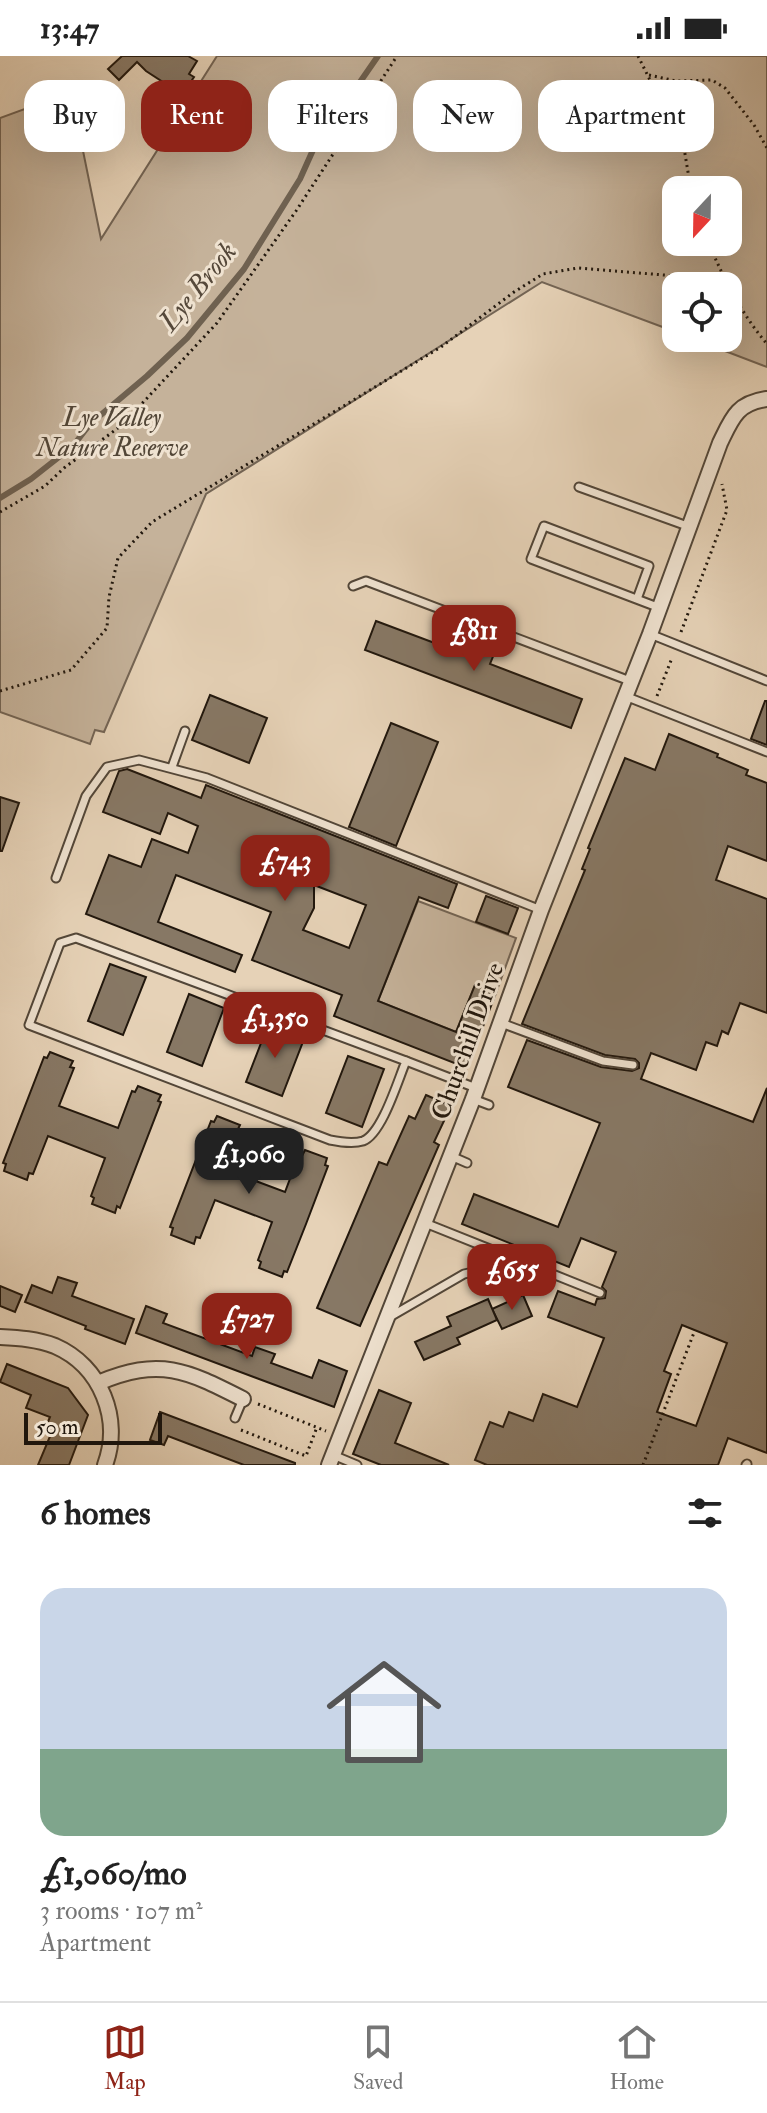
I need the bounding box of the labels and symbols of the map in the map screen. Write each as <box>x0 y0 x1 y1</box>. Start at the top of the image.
north arrow <box>662 176 742 256</box>
water label: Lye Brook <box>151 235 245 339</box>
park label: Lye Valley Nature Reserve <box>34 402 188 464</box>
pin: £811 <box>427 605 521 673</box>
pin: £743 <box>238 835 332 903</box>
street label: Churchill Drive <box>425 958 511 1124</box>
pin: £1,350 <box>210 992 340 1060</box>
pin: £1,060 <box>184 1128 314 1196</box>
pin: £655 <box>465 1244 559 1312</box>
pin: £727 <box>200 1293 294 1361</box>
scale bar <box>24 1409 162 1445</box>

